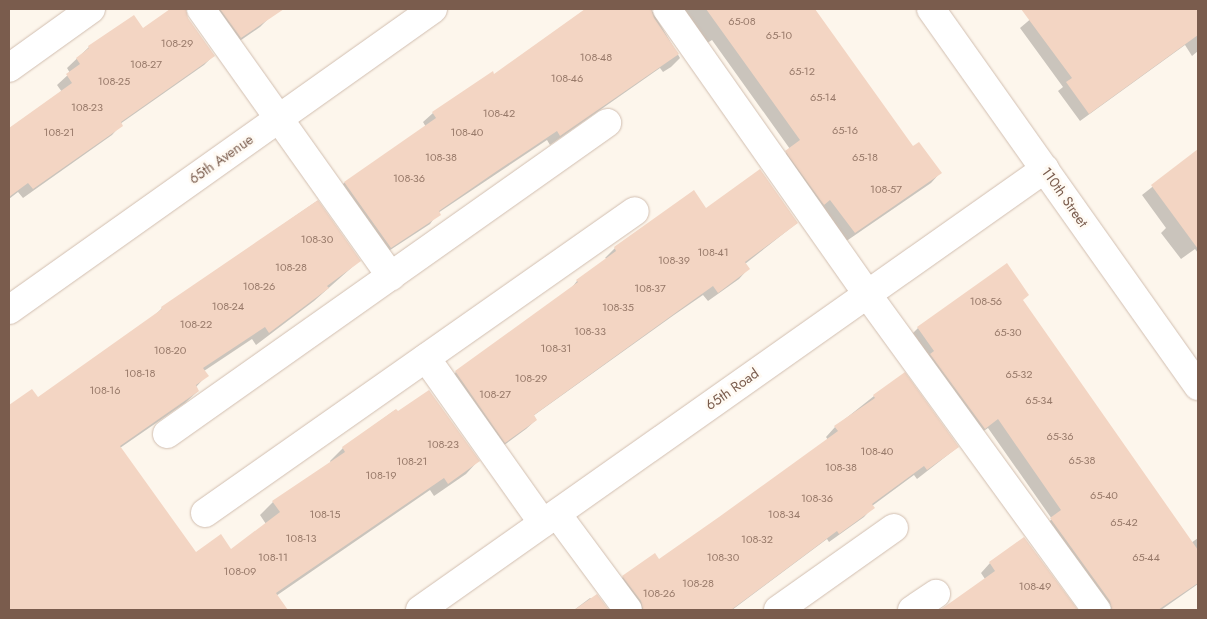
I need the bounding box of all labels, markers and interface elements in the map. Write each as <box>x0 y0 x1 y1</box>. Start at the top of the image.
house number: 65-08 <box>728 14 756 28</box>
house number: 65-10 <box>766 28 792 42</box>
house number: 108-29 <box>161 36 193 50</box>
house number: 108-48 <box>580 50 612 64</box>
house number: 108-27 <box>130 57 162 71</box>
house number: 65-12 <box>789 64 815 78</box>
house number: 108-46 <box>551 71 583 85</box>
house number: 108-25 <box>98 74 130 88</box>
house number: 65-14 <box>810 90 836 104</box>
house number: 108-23 <box>71 100 103 114</box>
house number: 108-42 <box>483 106 515 120</box>
house number: 65-16 <box>832 123 858 137</box>
house number: 108-21 <box>43 125 75 139</box>
house number: 108-40 <box>451 125 483 139</box>
street label: 65th Avenue <box>186 131 256 187</box>
house number: 108-38 <box>425 150 457 164</box>
house number: 65-18 <box>852 150 878 164</box>
street label: 110th Street <box>1038 164 1092 230</box>
house number: 108-36 <box>393 171 425 185</box>
house number: 108-57 <box>870 182 902 196</box>
house number: 108-30 <box>301 232 333 246</box>
house number: 108-41 <box>697 245 729 259</box>
house number: 108-39 <box>658 253 690 267</box>
house number: 108-28 <box>275 260 307 274</box>
house number: 108-26 <box>243 279 275 293</box>
house number: 108-37 <box>634 281 666 295</box>
house number: 108-56 <box>970 294 1002 308</box>
house number: 108-24 <box>212 299 244 313</box>
house number: 108-35 <box>602 300 634 314</box>
house number: 108-22 <box>180 317 212 331</box>
house number: 108-33 <box>574 324 606 338</box>
house number: 65-30 <box>994 325 1022 339</box>
house number: 108-31 <box>541 341 571 355</box>
house number: 108-20 <box>154 343 186 357</box>
street label: 65th Road <box>702 365 762 413</box>
house number: 108-18 <box>125 366 155 380</box>
house number: 65-32 <box>1005 367 1033 381</box>
house number: 108-29 <box>515 371 547 385</box>
house number: 108-16 <box>89 383 121 397</box>
house number: 108-27 <box>479 387 511 401</box>
house number: 65-34 <box>1025 393 1053 407</box>
house number: 65-36 <box>1046 429 1074 443</box>
house number: 108-23 <box>427 437 459 451</box>
house number: 108-40 <box>861 444 893 458</box>
house number: 65-38 <box>1069 453 1095 467</box>
house number: 108-21 <box>396 454 428 468</box>
house number: 108-38 <box>825 460 857 474</box>
house number: 108-19 <box>365 468 397 482</box>
house number: 65-40 <box>1090 488 1118 502</box>
house number: 108-36 <box>801 491 833 505</box>
house number: 108-15 <box>309 507 341 521</box>
house number: 108-34 <box>768 507 800 521</box>
house number: 65-42 <box>1110 515 1138 529</box>
house number: 108-13 <box>286 531 316 545</box>
house number: 108-32 <box>741 532 773 546</box>
house number: 108-11 <box>258 550 288 564</box>
house number: 108-30 <box>707 550 739 564</box>
house number: 65-44 <box>1132 550 1160 564</box>
house number: 108-09 <box>224 564 256 578</box>
house number: 108-28 <box>682 576 714 590</box>
house number: 108-49 <box>1019 579 1051 593</box>
house number: 108-26 <box>643 586 675 600</box>

